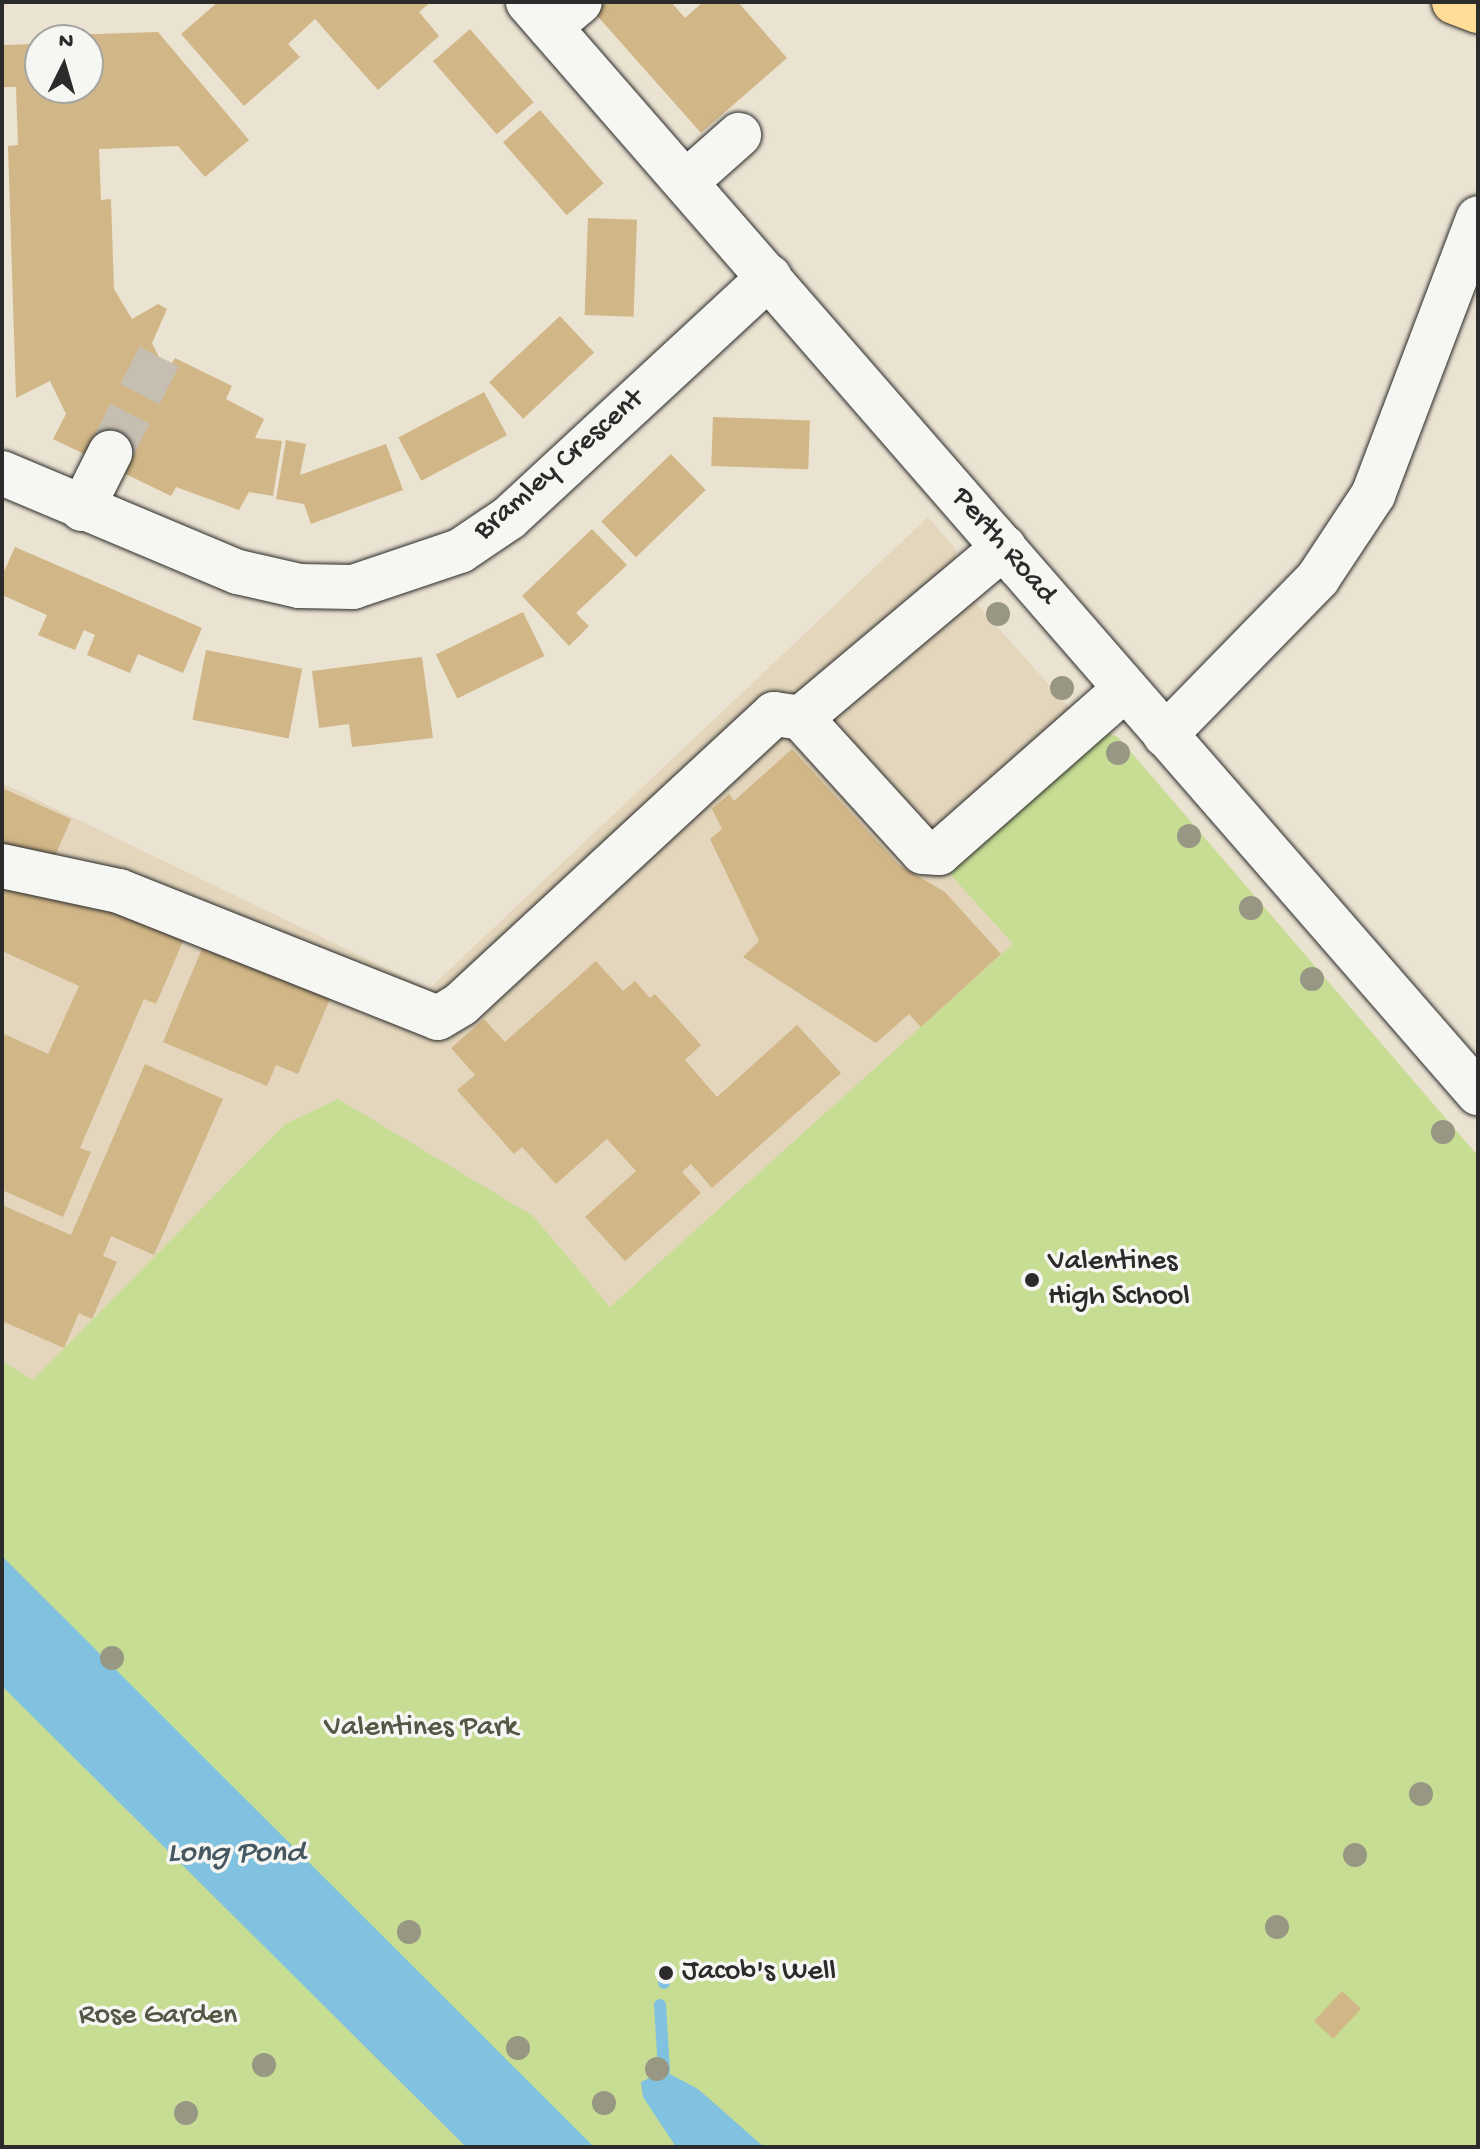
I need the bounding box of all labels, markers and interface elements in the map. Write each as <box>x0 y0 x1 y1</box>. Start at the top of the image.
north arrow <box>24 24 104 104</box>
text: N <box>58 29 74 56</box>
street label: Bramley Crescent <box>468 382 652 550</box>
street label: Perth Road <box>942 481 1064 613</box>
place label: Valentines High School <box>1048 1245 1190 1316</box>
marker: Valentines High School <box>1023 1271 1041 1289</box>
park label: Valentines Park <box>324 1711 518 1747</box>
water label: Long Pond <box>167 1835 305 1873</box>
place label: Jacob's Well <box>682 1955 836 1991</box>
marker: Jacob's Well <box>657 1964 675 1982</box>
park label: Rose Garden <box>79 1999 237 2035</box>

